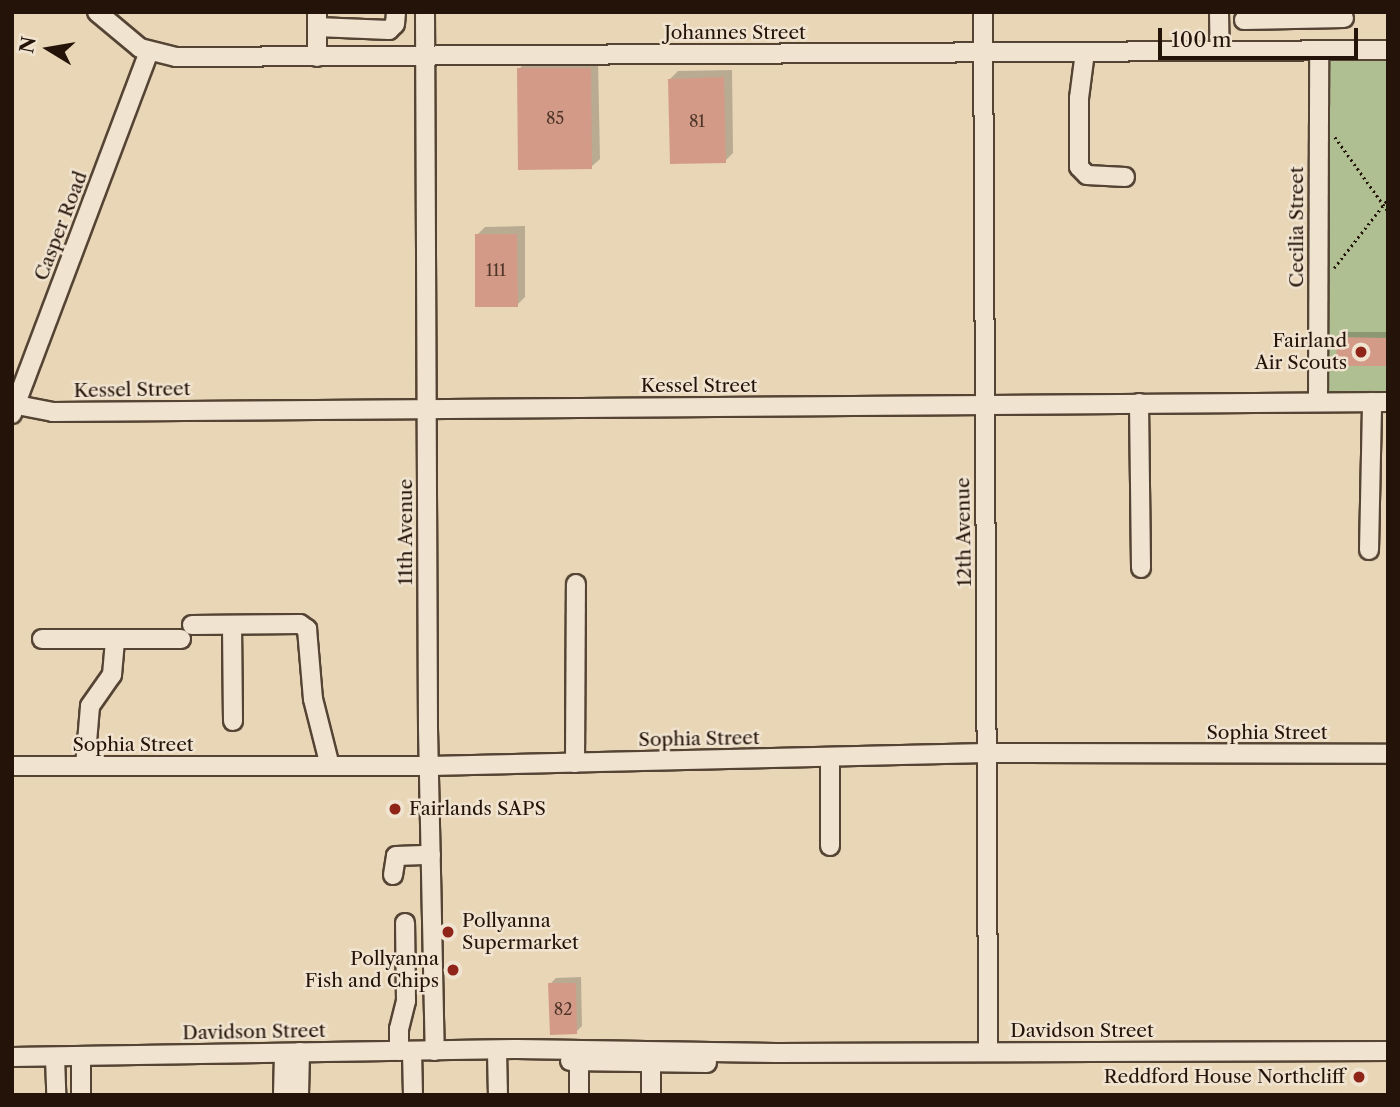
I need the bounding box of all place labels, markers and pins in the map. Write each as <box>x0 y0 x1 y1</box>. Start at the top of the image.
place label: Fairland Air Scouts <box>1254 330 1347 374</box>
marker: Fairland Air Scouts <box>1353 344 1369 360</box>
place label: Fairlands SAPS <box>409 798 546 820</box>
marker: Fairlands SAPS <box>387 801 403 817</box>
place label: Pollyanna Supermarket <box>462 910 579 954</box>
marker: Pollyanna Supermarket <box>440 924 456 940</box>
place label: Pollyanna Fish and Chips <box>305 948 439 992</box>
marker: Pollyanna Fish and Chips <box>445 962 461 978</box>
place label: Reddford House Northcliff <box>1104 1066 1345 1088</box>
marker: Reddford House Northcliff <box>1351 1069 1367 1085</box>

